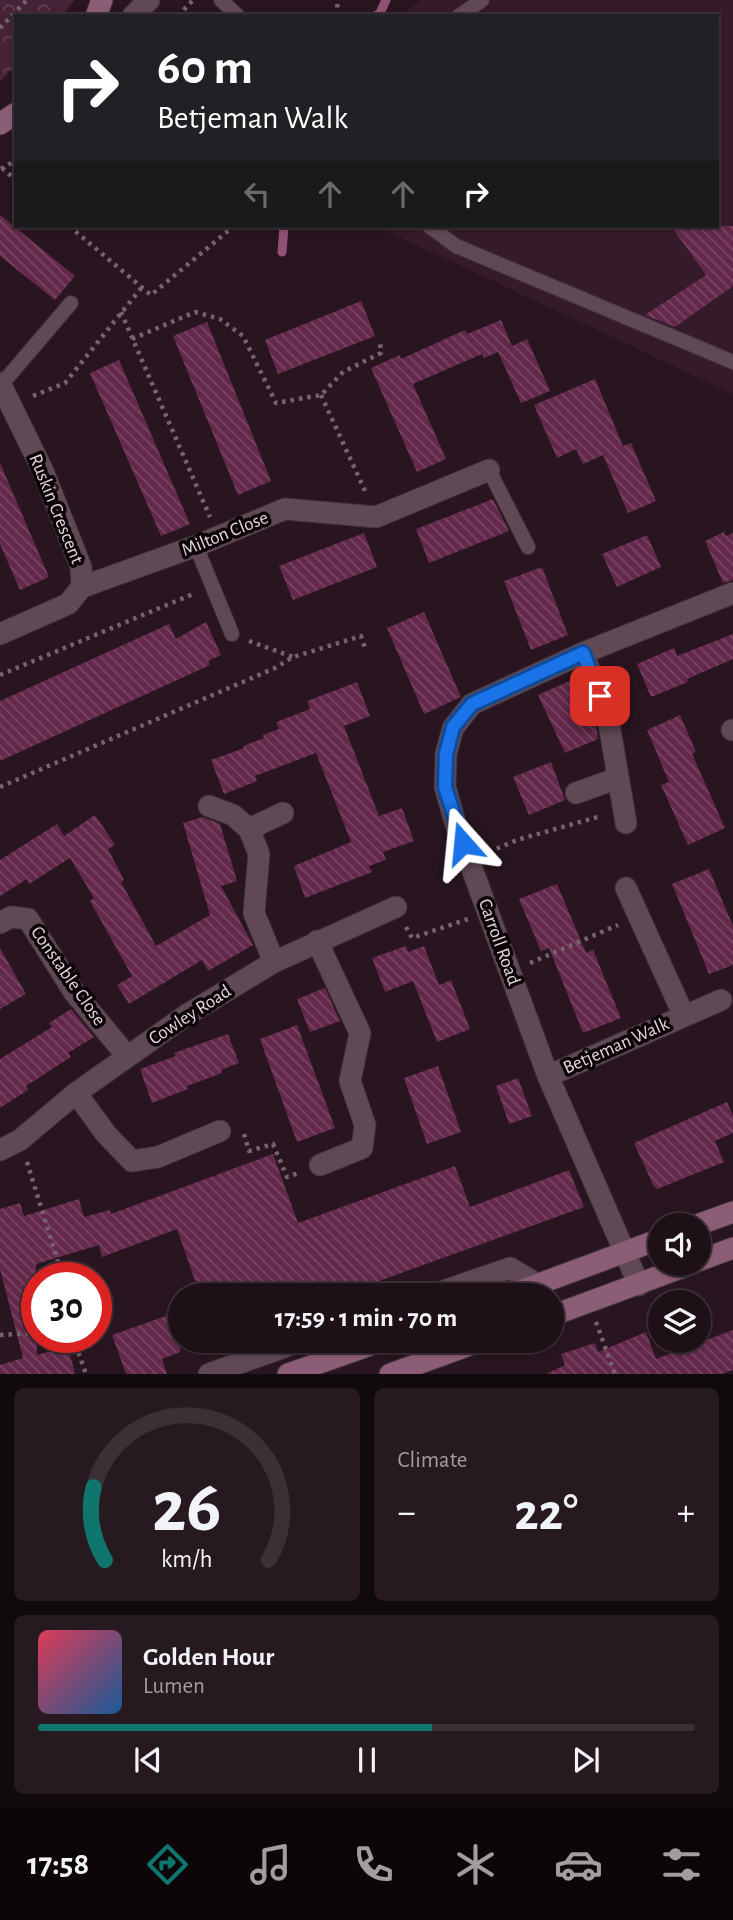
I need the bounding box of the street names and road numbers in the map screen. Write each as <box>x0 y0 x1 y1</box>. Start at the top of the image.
street label: Ruskin Crescent <box>25 451 87 567</box>
street label: Milton Close <box>179 508 271 560</box>
street label: Carroll Road <box>475 896 523 988</box>
street label: Constable Close <box>27 923 109 1029</box>
street label: Cowley Road <box>145 981 235 1049</box>
street label: Betjeman Walk <box>560 1014 672 1078</box>

